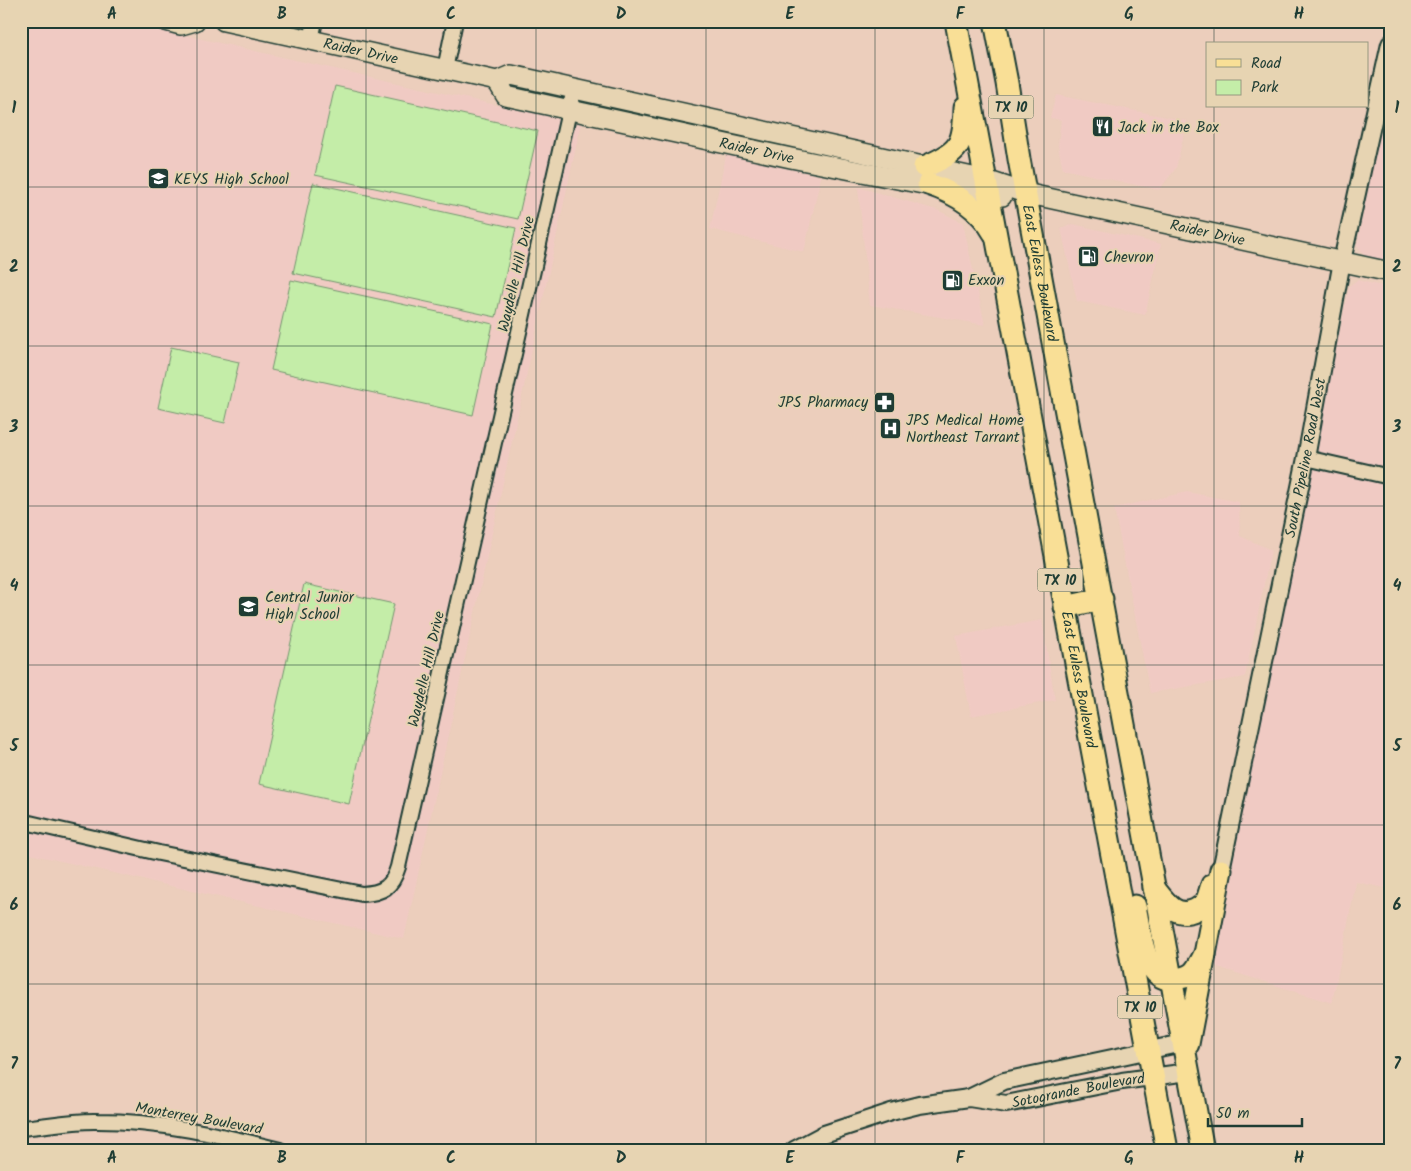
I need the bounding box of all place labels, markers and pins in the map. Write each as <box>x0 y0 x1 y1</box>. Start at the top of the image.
restaurant icon: Jack in the Box <box>1090 115 1114 139</box>
place label: Jack in the Box <box>1118 116 1219 140</box>
school or university icon: KEYS High School <box>146 167 170 191</box>
place label: KEYS High School <box>174 168 289 192</box>
fuel station icon: Chevron <box>1076 245 1100 269</box>
place label: Chevron <box>1104 246 1154 270</box>
fuel station icon: Exxon <box>940 268 964 292</box>
place label: Exxon <box>968 269 1004 293</box>
pharmacy icon: JPS Pharmacy <box>872 390 896 414</box>
place label: JPS Pharmacy <box>778 391 869 415</box>
place label: JPS Medical Home Northeast Tarrant <box>906 409 1024 450</box>
hospital icon: JPS Medical Home Northeast Tarrant <box>878 417 902 441</box>
place label: Central Junior High School <box>265 586 355 627</box>
school or university icon: Central Junior High School <box>237 594 261 618</box>

